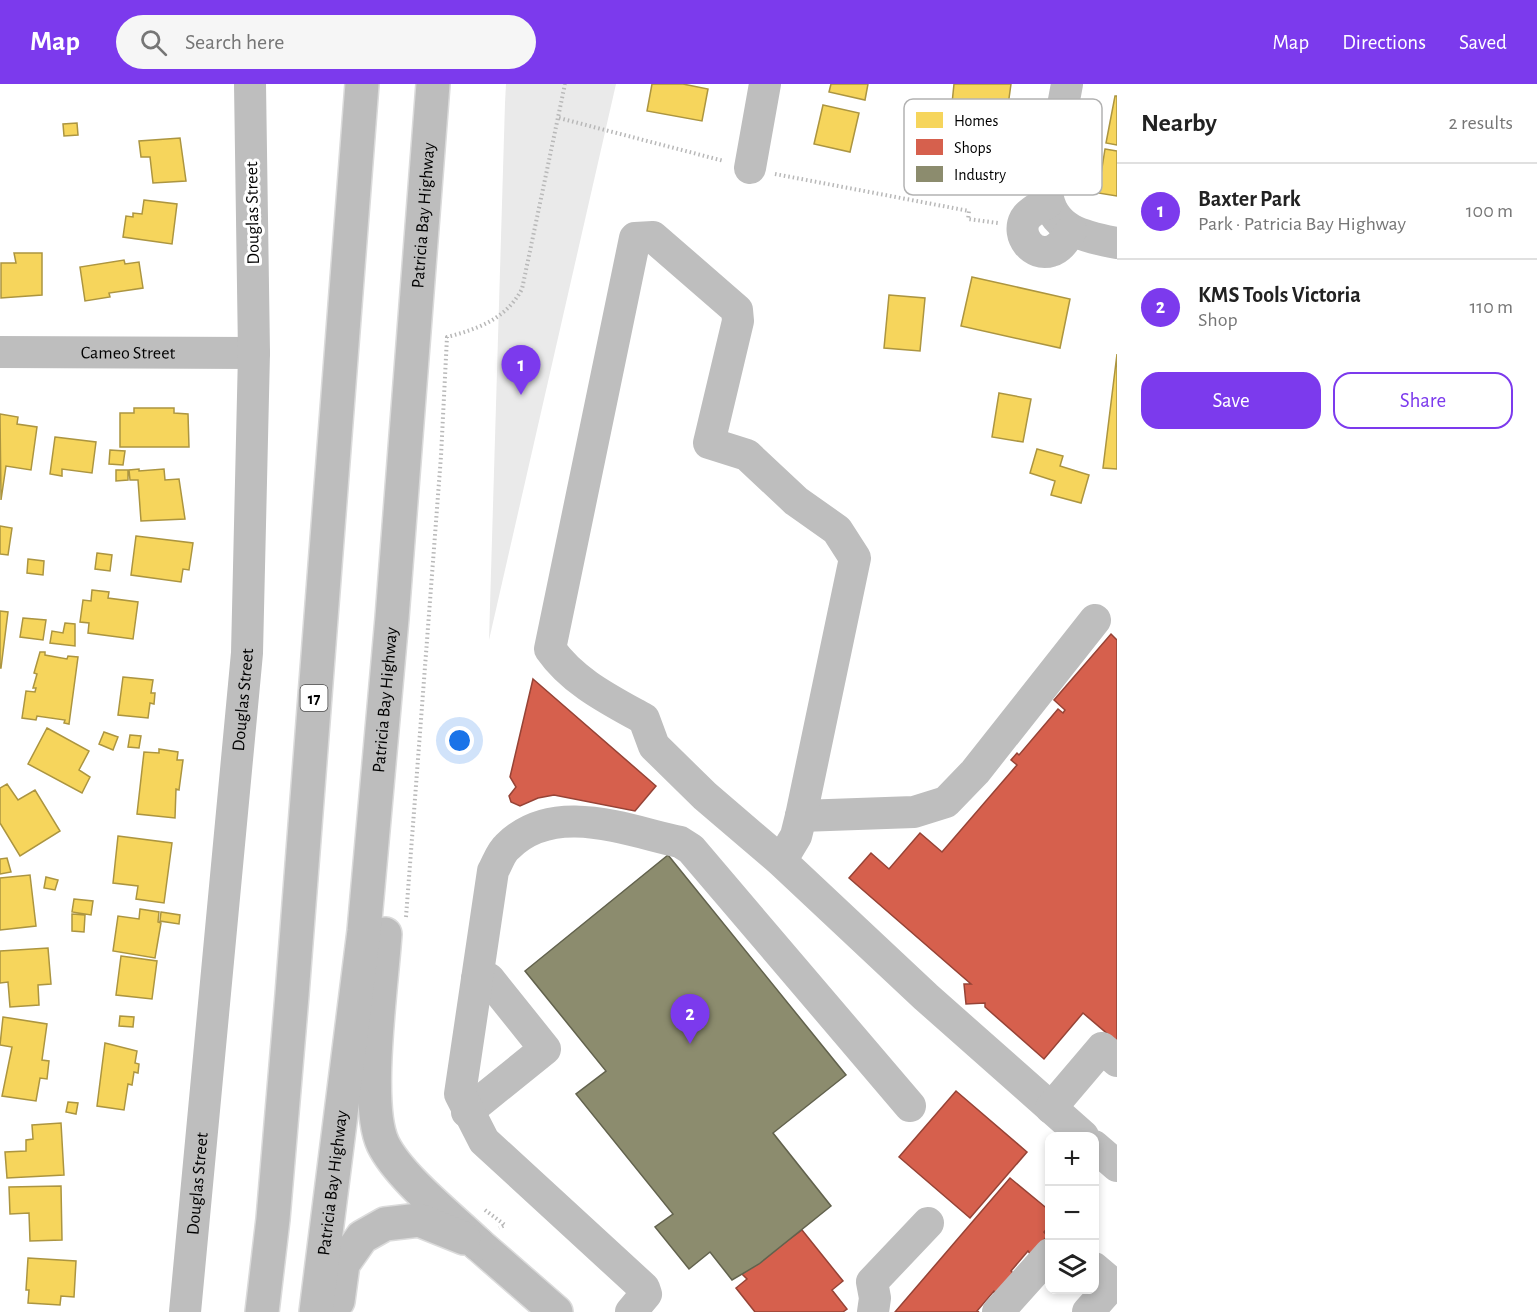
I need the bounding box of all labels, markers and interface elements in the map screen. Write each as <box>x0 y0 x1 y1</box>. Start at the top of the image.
search box <box>116 15 536 69</box>
icon: search <box>137 26 170 59</box>
text: Map <box>30 28 80 56</box>
text: Search here <box>185 31 284 53</box>
text: Map <box>1273 32 1309 53</box>
text: Directions <box>1342 32 1426 53</box>
text: Saved <box>1459 32 1507 53</box>
legend <box>904 99 1102 195</box>
text: Nearby <box>1141 110 1217 136</box>
text: Homes <box>954 113 998 129</box>
text: 2 results <box>1449 113 1513 133</box>
text: Shops <box>954 140 992 156</box>
street label: Patricia Bay Highway <box>409 142 439 289</box>
street label: Douglas Street <box>243 161 263 265</box>
text: Industry <box>954 167 1006 184</box>
text: Baxter Park <box>1198 188 1301 210</box>
text: 1 <box>1157 201 1164 221</box>
text: 100 m <box>1466 201 1513 221</box>
text: Park · Patricia Bay Highway <box>1198 214 1406 234</box>
text: KMS Tools Victoria <box>1198 284 1361 306</box>
text: 2 <box>1156 297 1165 317</box>
text: 110 m <box>1469 297 1513 317</box>
text: Shop <box>1198 310 1238 330</box>
street label: Cameo Street <box>81 344 176 363</box>
pin: 1 <box>502 346 540 395</box>
button: Save <box>1141 372 1321 429</box>
button: Share <box>1333 372 1513 429</box>
street label: Patricia Bay Highway <box>370 626 401 774</box>
street label: Douglas Street <box>230 648 257 752</box>
road number: 17 <box>300 685 328 711</box>
your location <box>445 726 474 755</box>
pin: 2 <box>670 994 710 1044</box>
street label: Patricia Bay Highway <box>315 1109 351 1257</box>
street label: Douglas Street <box>184 1131 212 1236</box>
map controls <box>1045 1132 1099 1294</box>
button: + <box>1045 1132 1099 1186</box>
button: − <box>1045 1186 1099 1240</box>
button: layers <box>1045 1240 1099 1294</box>

